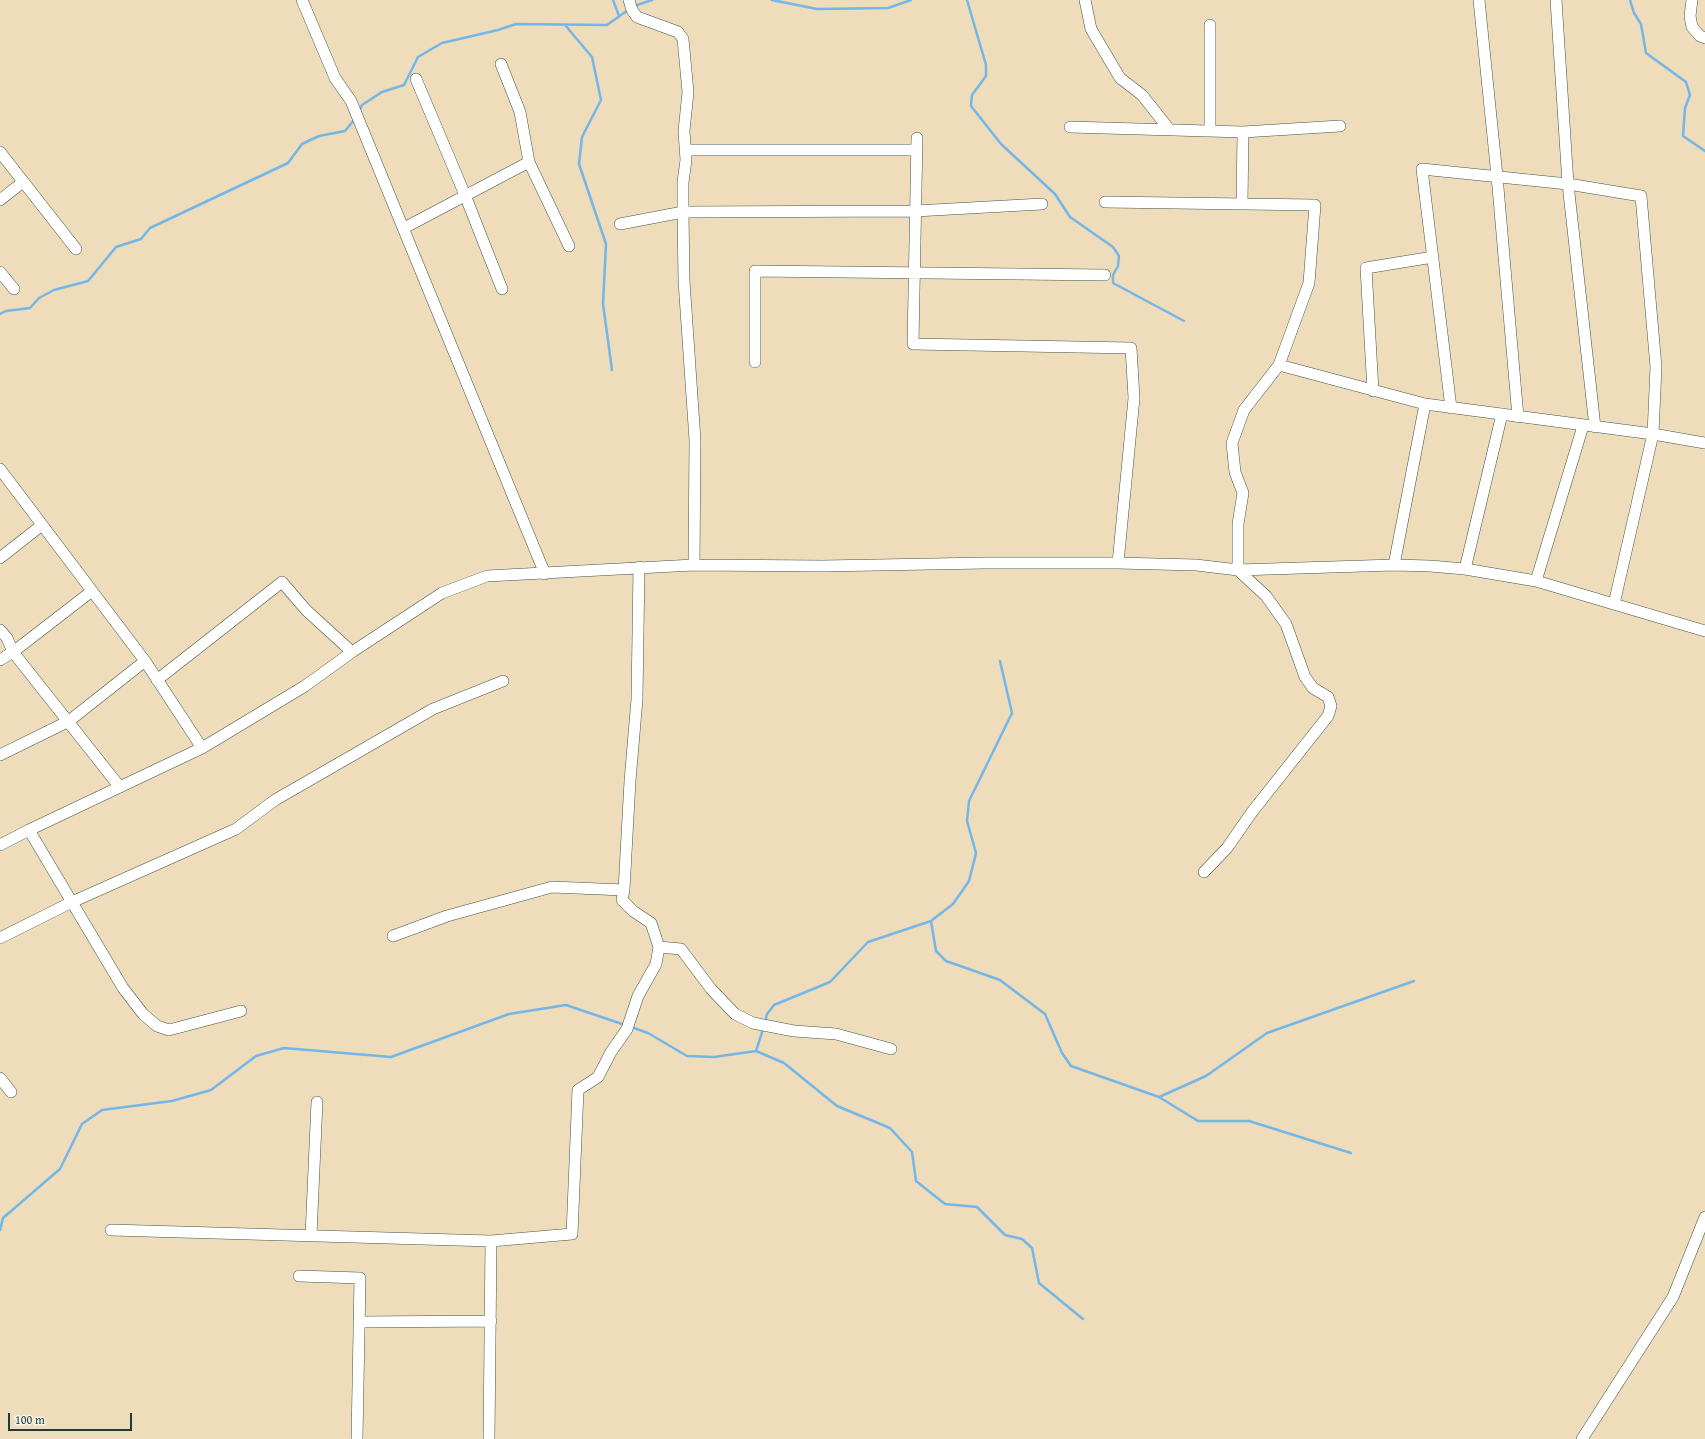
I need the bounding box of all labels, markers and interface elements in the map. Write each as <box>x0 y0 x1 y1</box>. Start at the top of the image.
scale bar <box>10 1405 134 1431</box>
text: 100 m <box>15 1411 45 1428</box>

